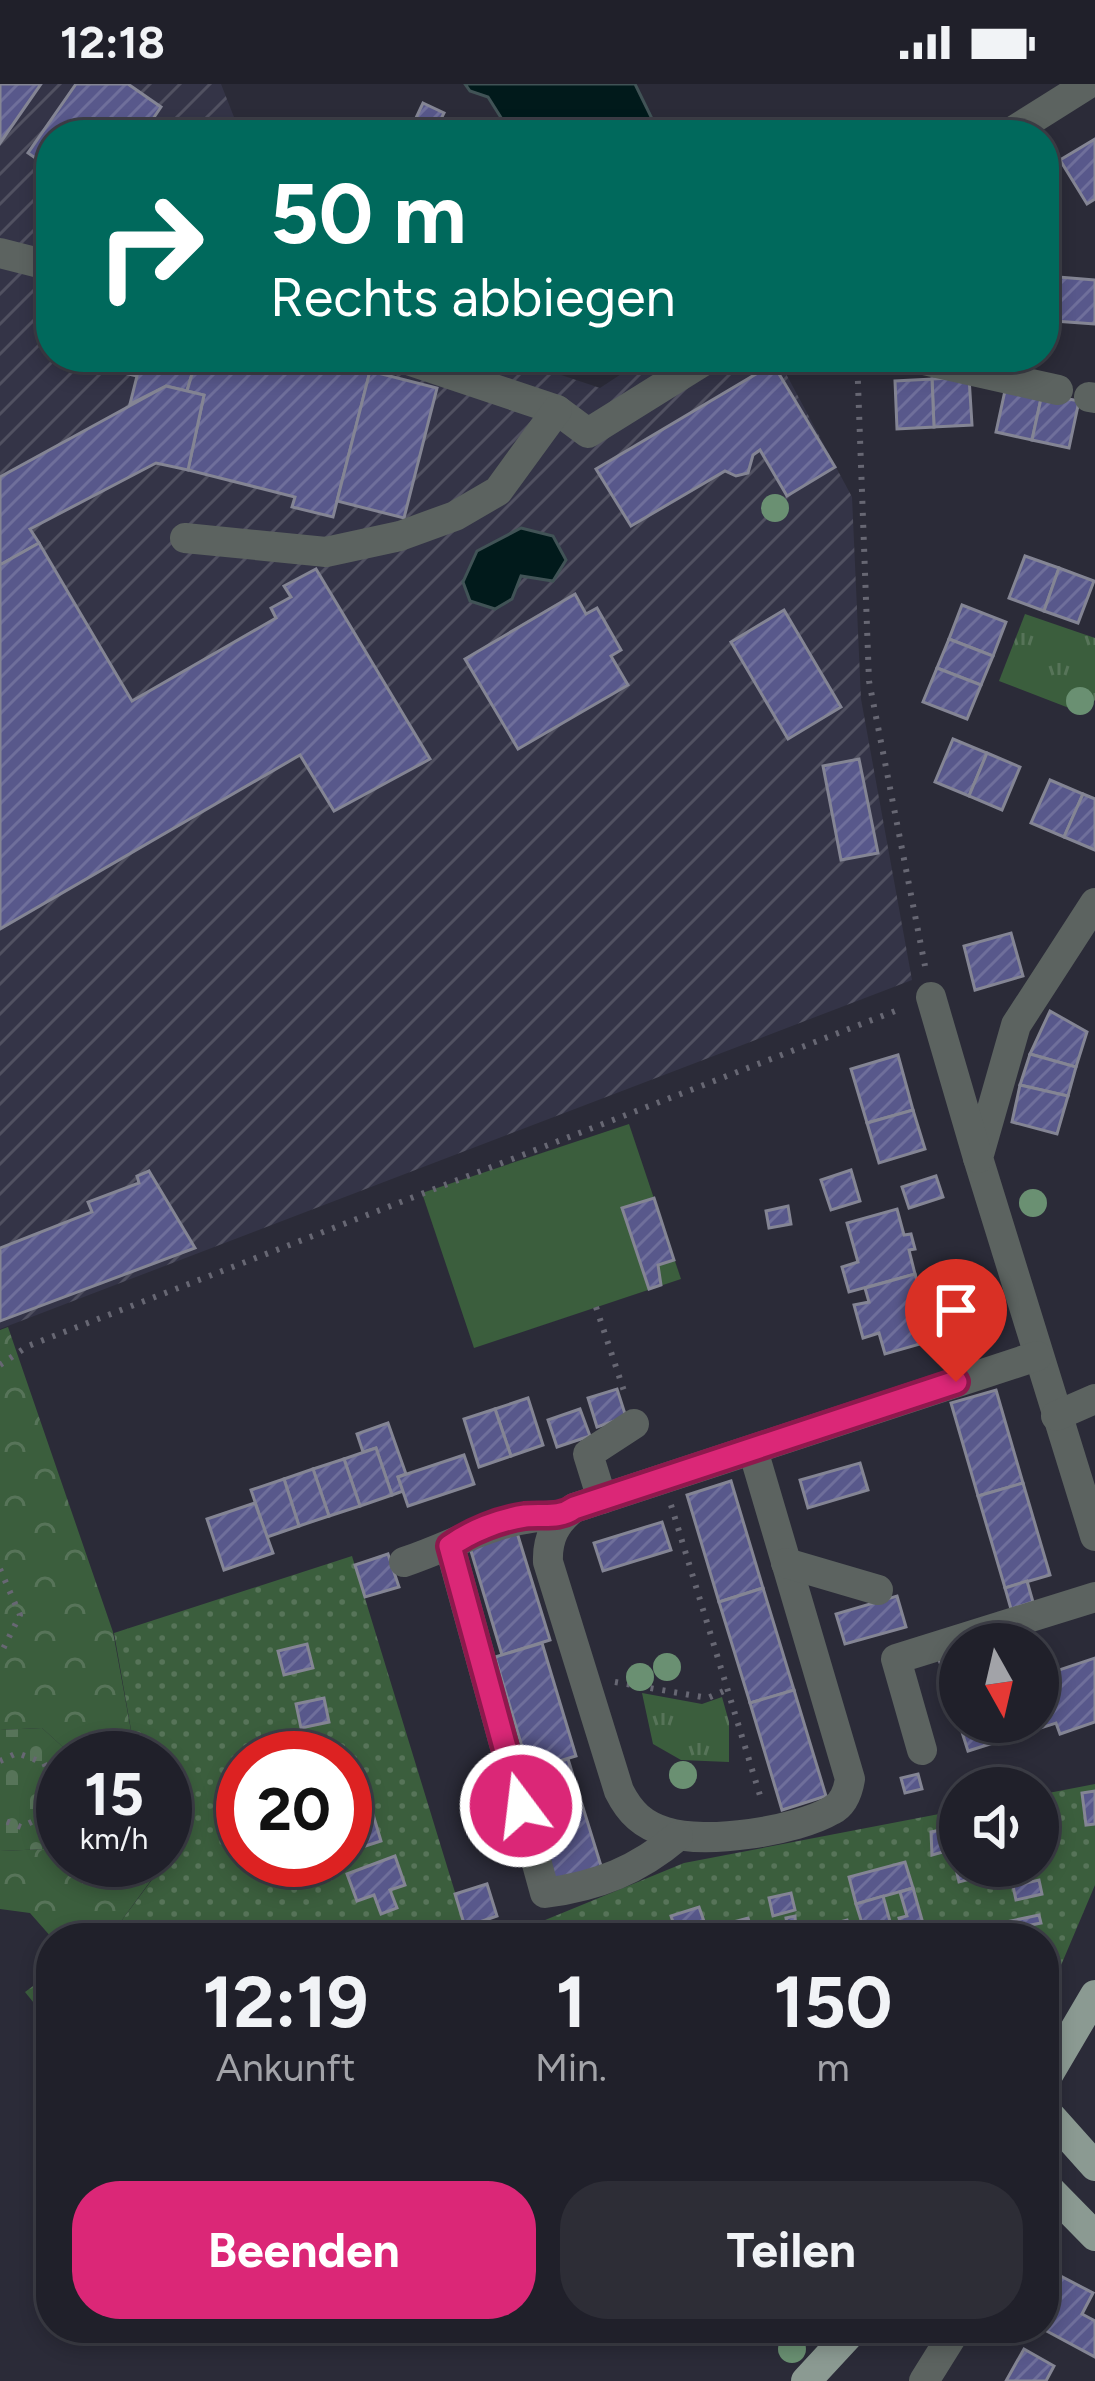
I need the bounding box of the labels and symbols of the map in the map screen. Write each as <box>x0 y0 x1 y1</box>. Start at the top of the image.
pin <box>905 1259 1007 1382</box>
north arrow <box>939 1623 1059 1743</box>
speed limit sign: 20 <box>216 1731 372 1887</box>
position arrow <box>458 1743 584 1869</box>

